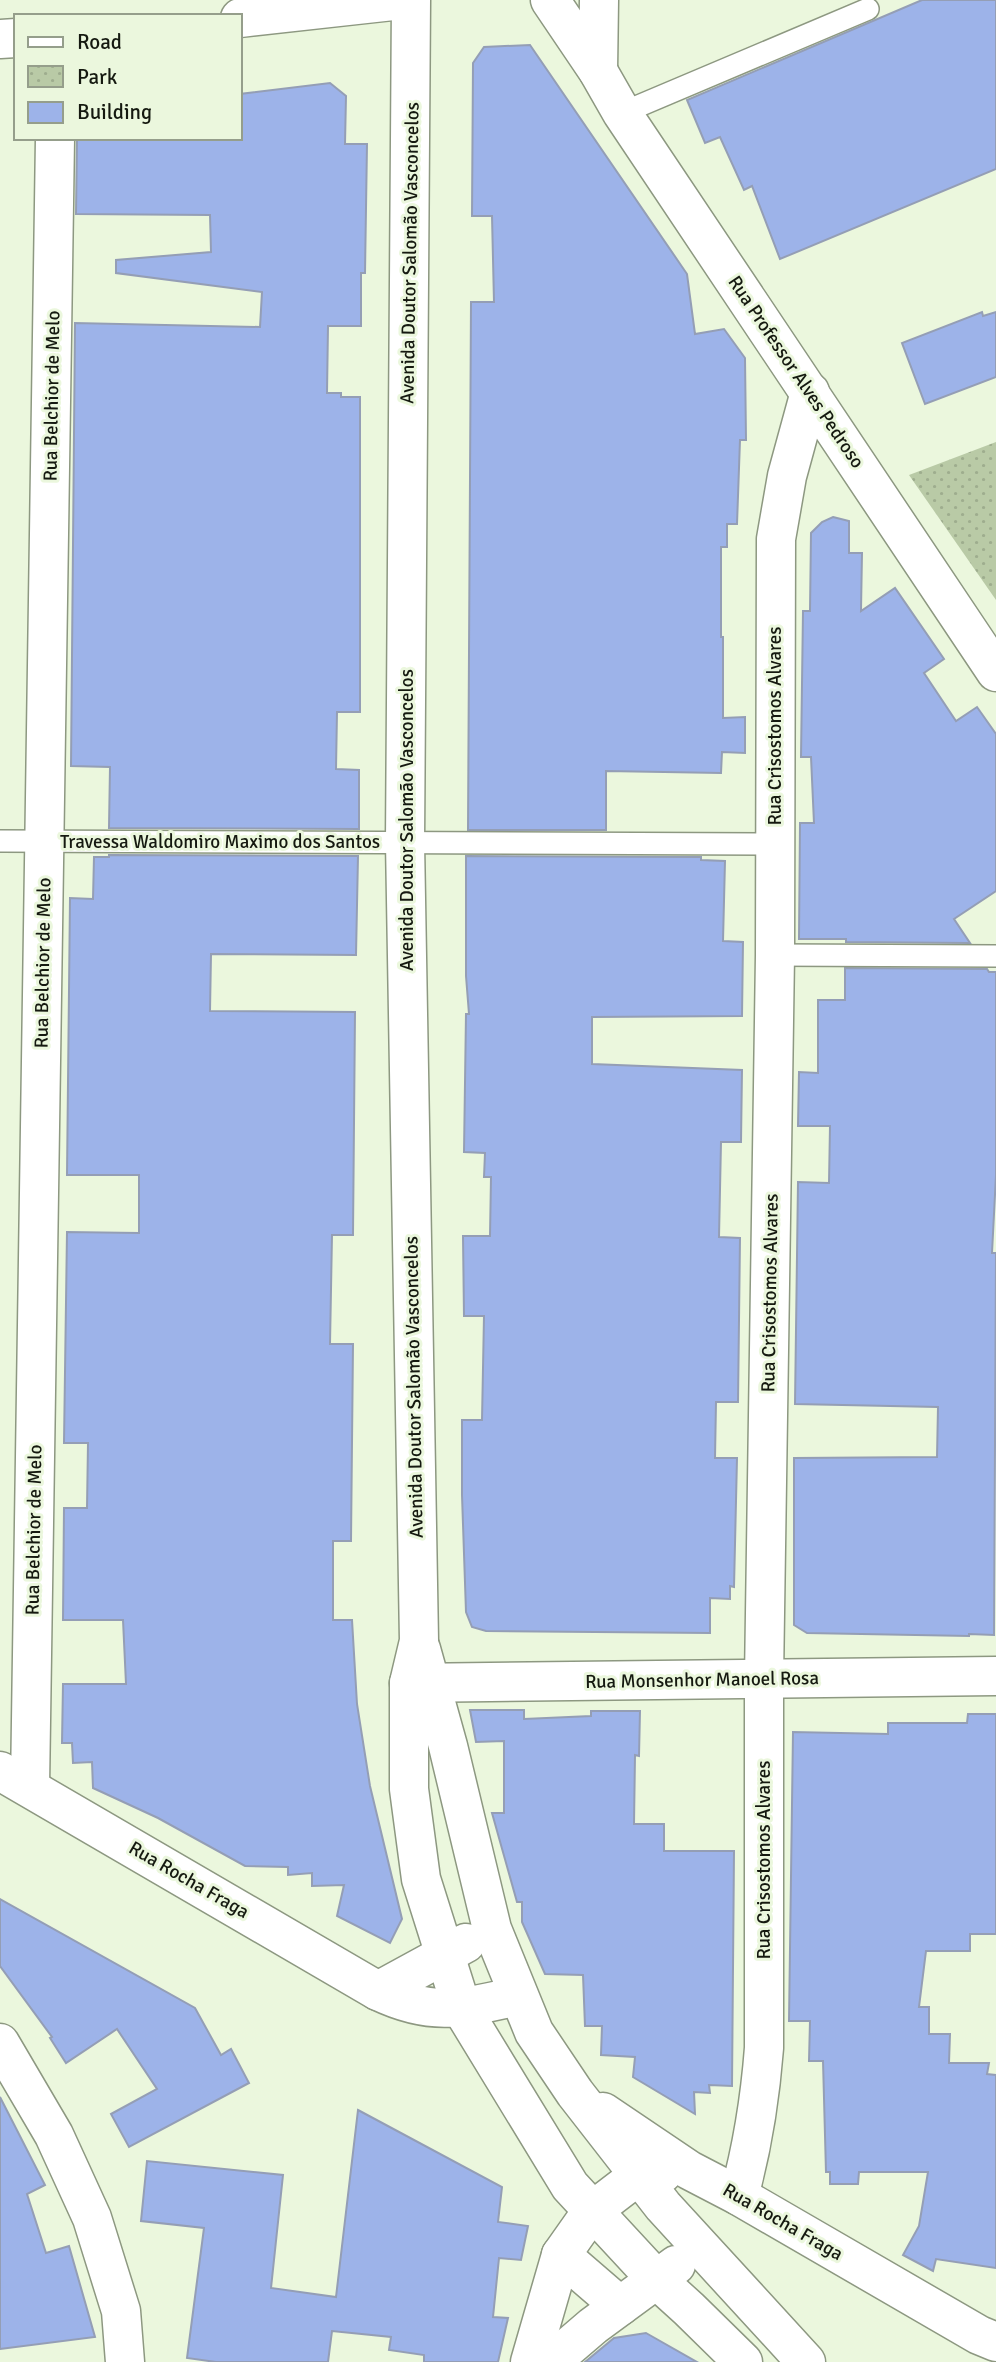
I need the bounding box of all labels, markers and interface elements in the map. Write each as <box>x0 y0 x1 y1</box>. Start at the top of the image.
legend <box>14 14 242 140</box>
text: Road <box>77 29 122 55</box>
text: Park <box>77 64 118 90</box>
text: Building <box>77 99 152 125</box>
street label: Avenida Doutor Salomão Vasconcelos <box>395 102 425 404</box>
street label: Rua Professor Alves Pedroso <box>723 271 870 473</box>
street label: Rua Belchior de Melo <box>39 310 65 482</box>
street label: Rua Crisostomos Alvares <box>763 626 787 826</box>
street label: Avenida Doutor Salomão Vasconcelos <box>395 669 419 971</box>
street label: Travessa Waldomiro Maximo dos Santos <box>60 830 380 854</box>
street label: Rua Belchior de Melo <box>30 877 56 1049</box>
street label: Rua Crisostomos Alvares <box>756 1193 784 1393</box>
street label: Avenida Doutor Salomão Vasconcelos <box>399 1236 429 1538</box>
street label: Rua Belchior de Melo <box>21 1444 47 1616</box>
street label: Rua Monsenhor Manoel Rosa <box>585 1666 819 1694</box>
street label: Rua Crisostomos Alvares <box>752 1760 776 1960</box>
street label: Rua Rocha Fraga <box>125 1836 253 1924</box>
street label: Rua Rocha Fraga <box>719 2178 847 2266</box>

